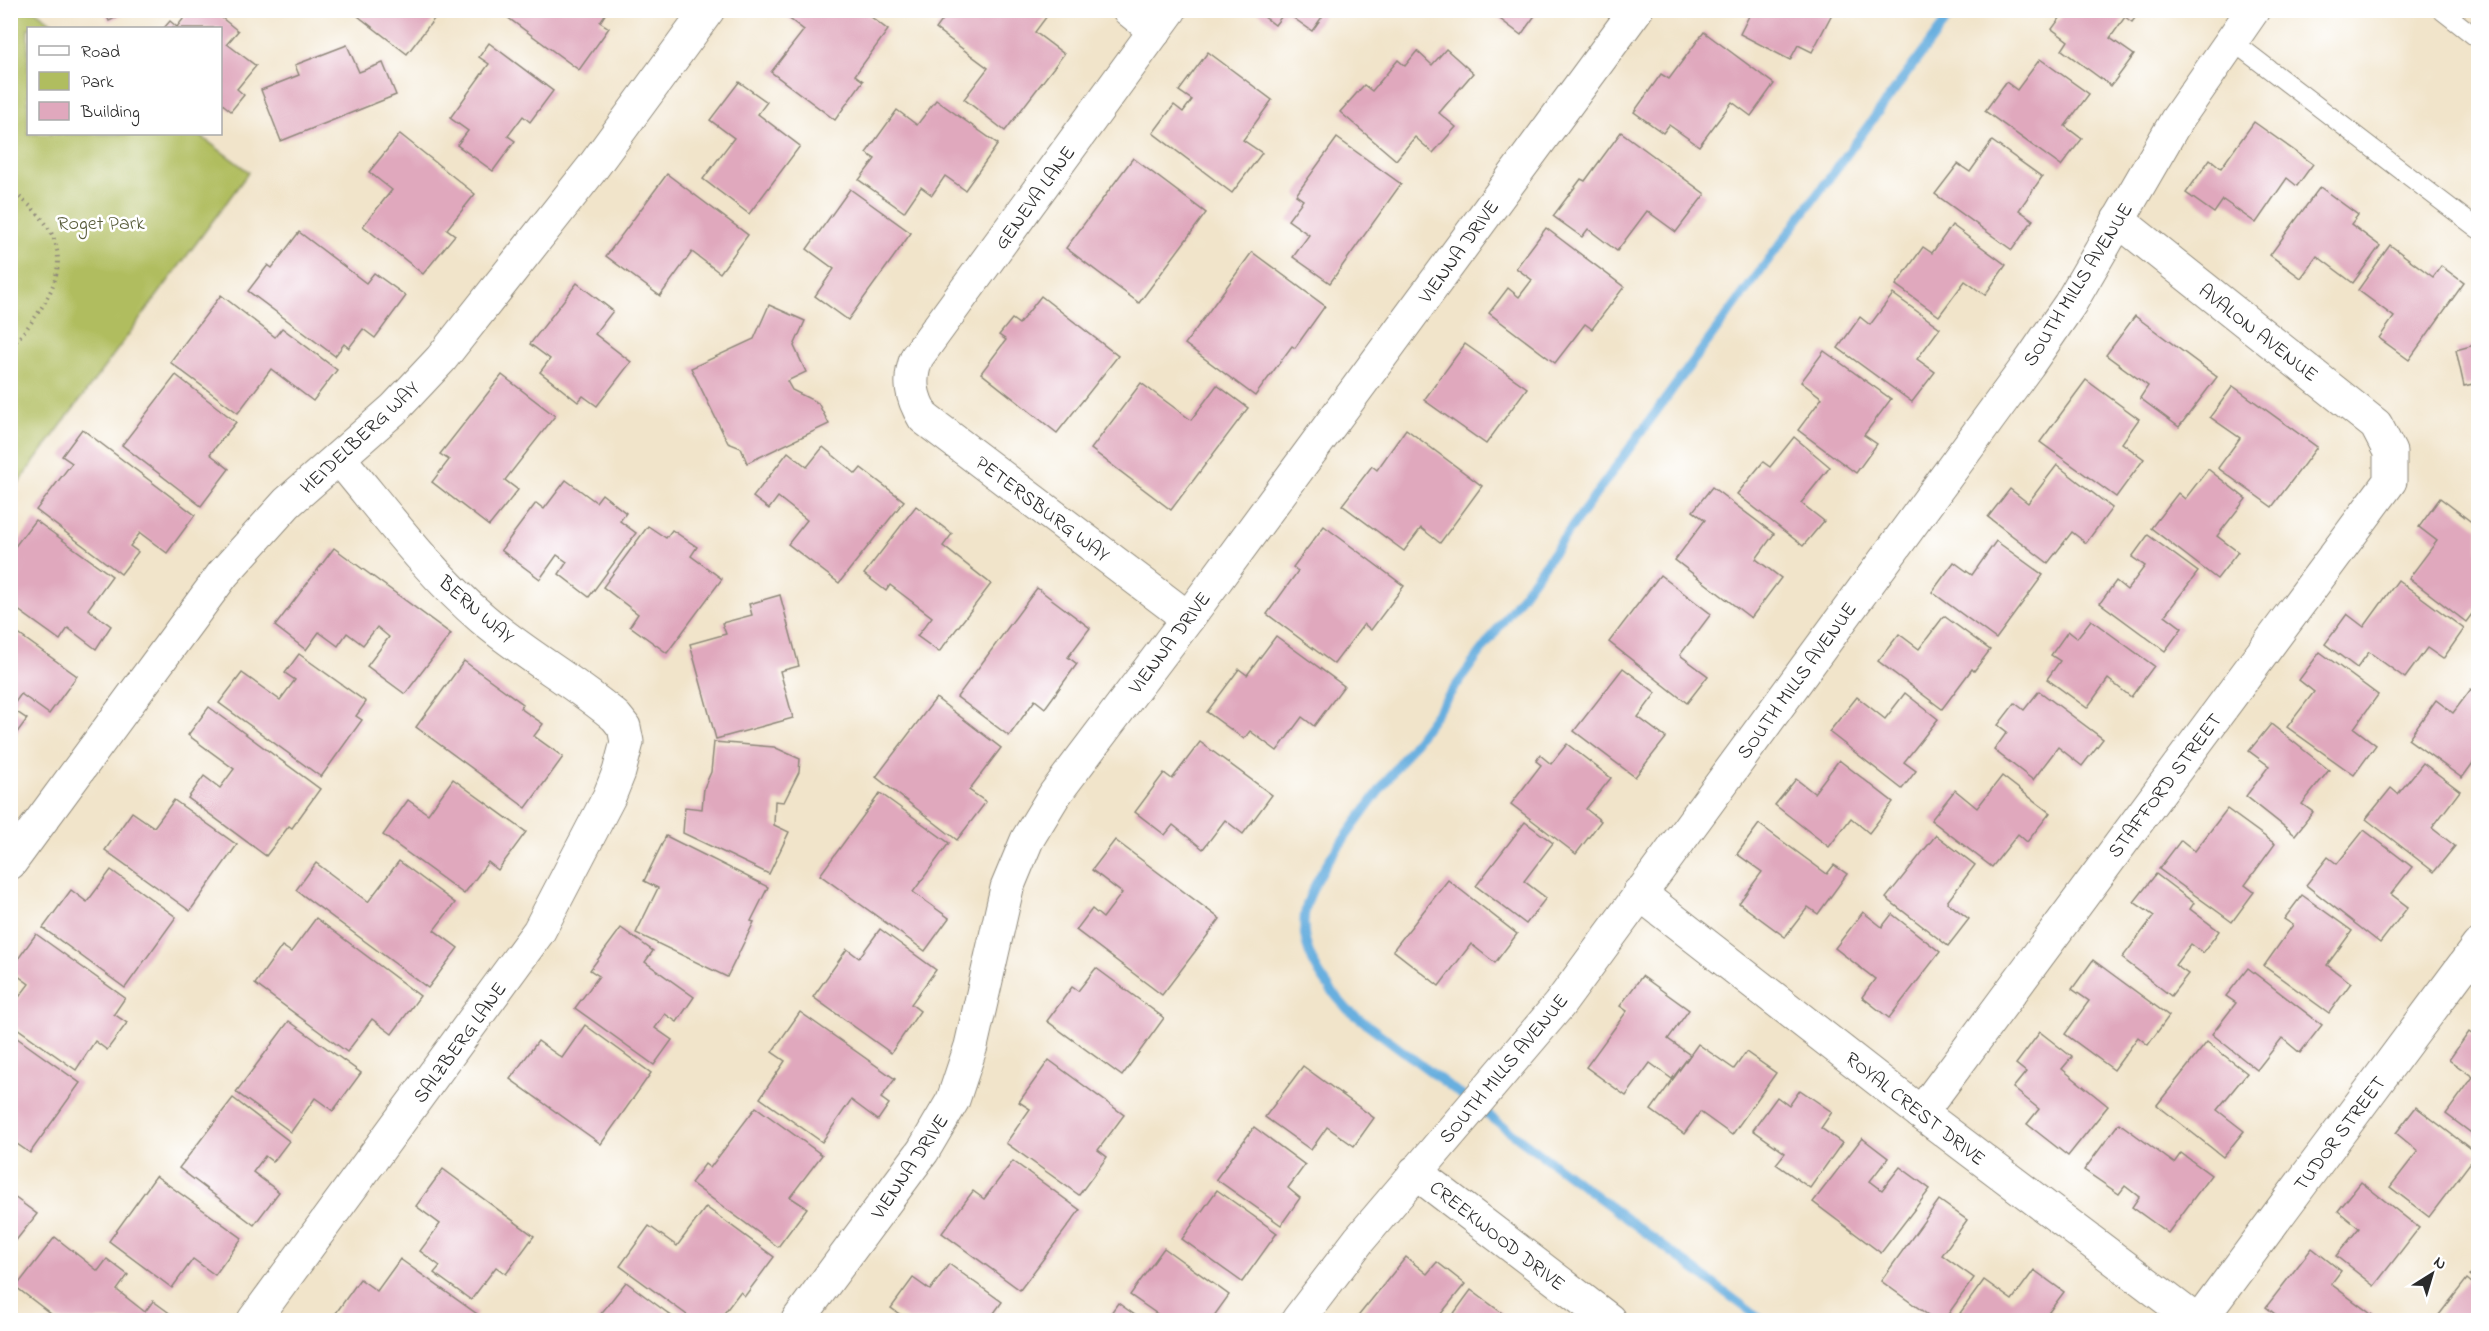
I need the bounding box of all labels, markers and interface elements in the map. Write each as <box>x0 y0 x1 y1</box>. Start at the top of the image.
legend <box>27 27 222 135</box>
text: Road <box>81 40 120 66</box>
text: Park <box>81 70 114 96</box>
text: Building <box>80 100 140 127</box>
street label: GENEVA LANE <box>988 140 1084 256</box>
street label: VIENNA DRIVE <box>1412 195 1507 311</box>
street label: SOUTH MILLS AVENUE <box>2017 198 2141 373</box>
park label: Roget Park <box>57 210 145 240</box>
street label: AVALON AVENUE <box>2191 278 2324 390</box>
street label: HEIDELBERG WAY <box>294 376 427 502</box>
street label: PETERSBURG WAY <box>968 450 1115 570</box>
street label: BERN WAY <box>430 569 520 652</box>
street label: VIENNA DRIVE <box>1122 586 1219 701</box>
street label: SOUTH MILLS AVENUE <box>1731 597 1865 766</box>
street label: STAFFORD STREET <box>2102 708 2230 865</box>
street label: SALZBERG LANE <box>407 977 515 1110</box>
street label: SOUTH MILLS AVENUE <box>1433 988 1577 1151</box>
street label: ROYAL CREST DRIVE <box>1838 1046 1991 1174</box>
street label: TUDOR STREET <box>2288 1071 2394 1198</box>
street label: VIENNA DRIVE <box>865 1109 957 1227</box>
street label: CREEKWOOD DRIVE <box>1422 1175 1571 1299</box>
north arrow <box>2402 1244 2462 1304</box>
text: N <box>2428 1251 2452 1277</box>

